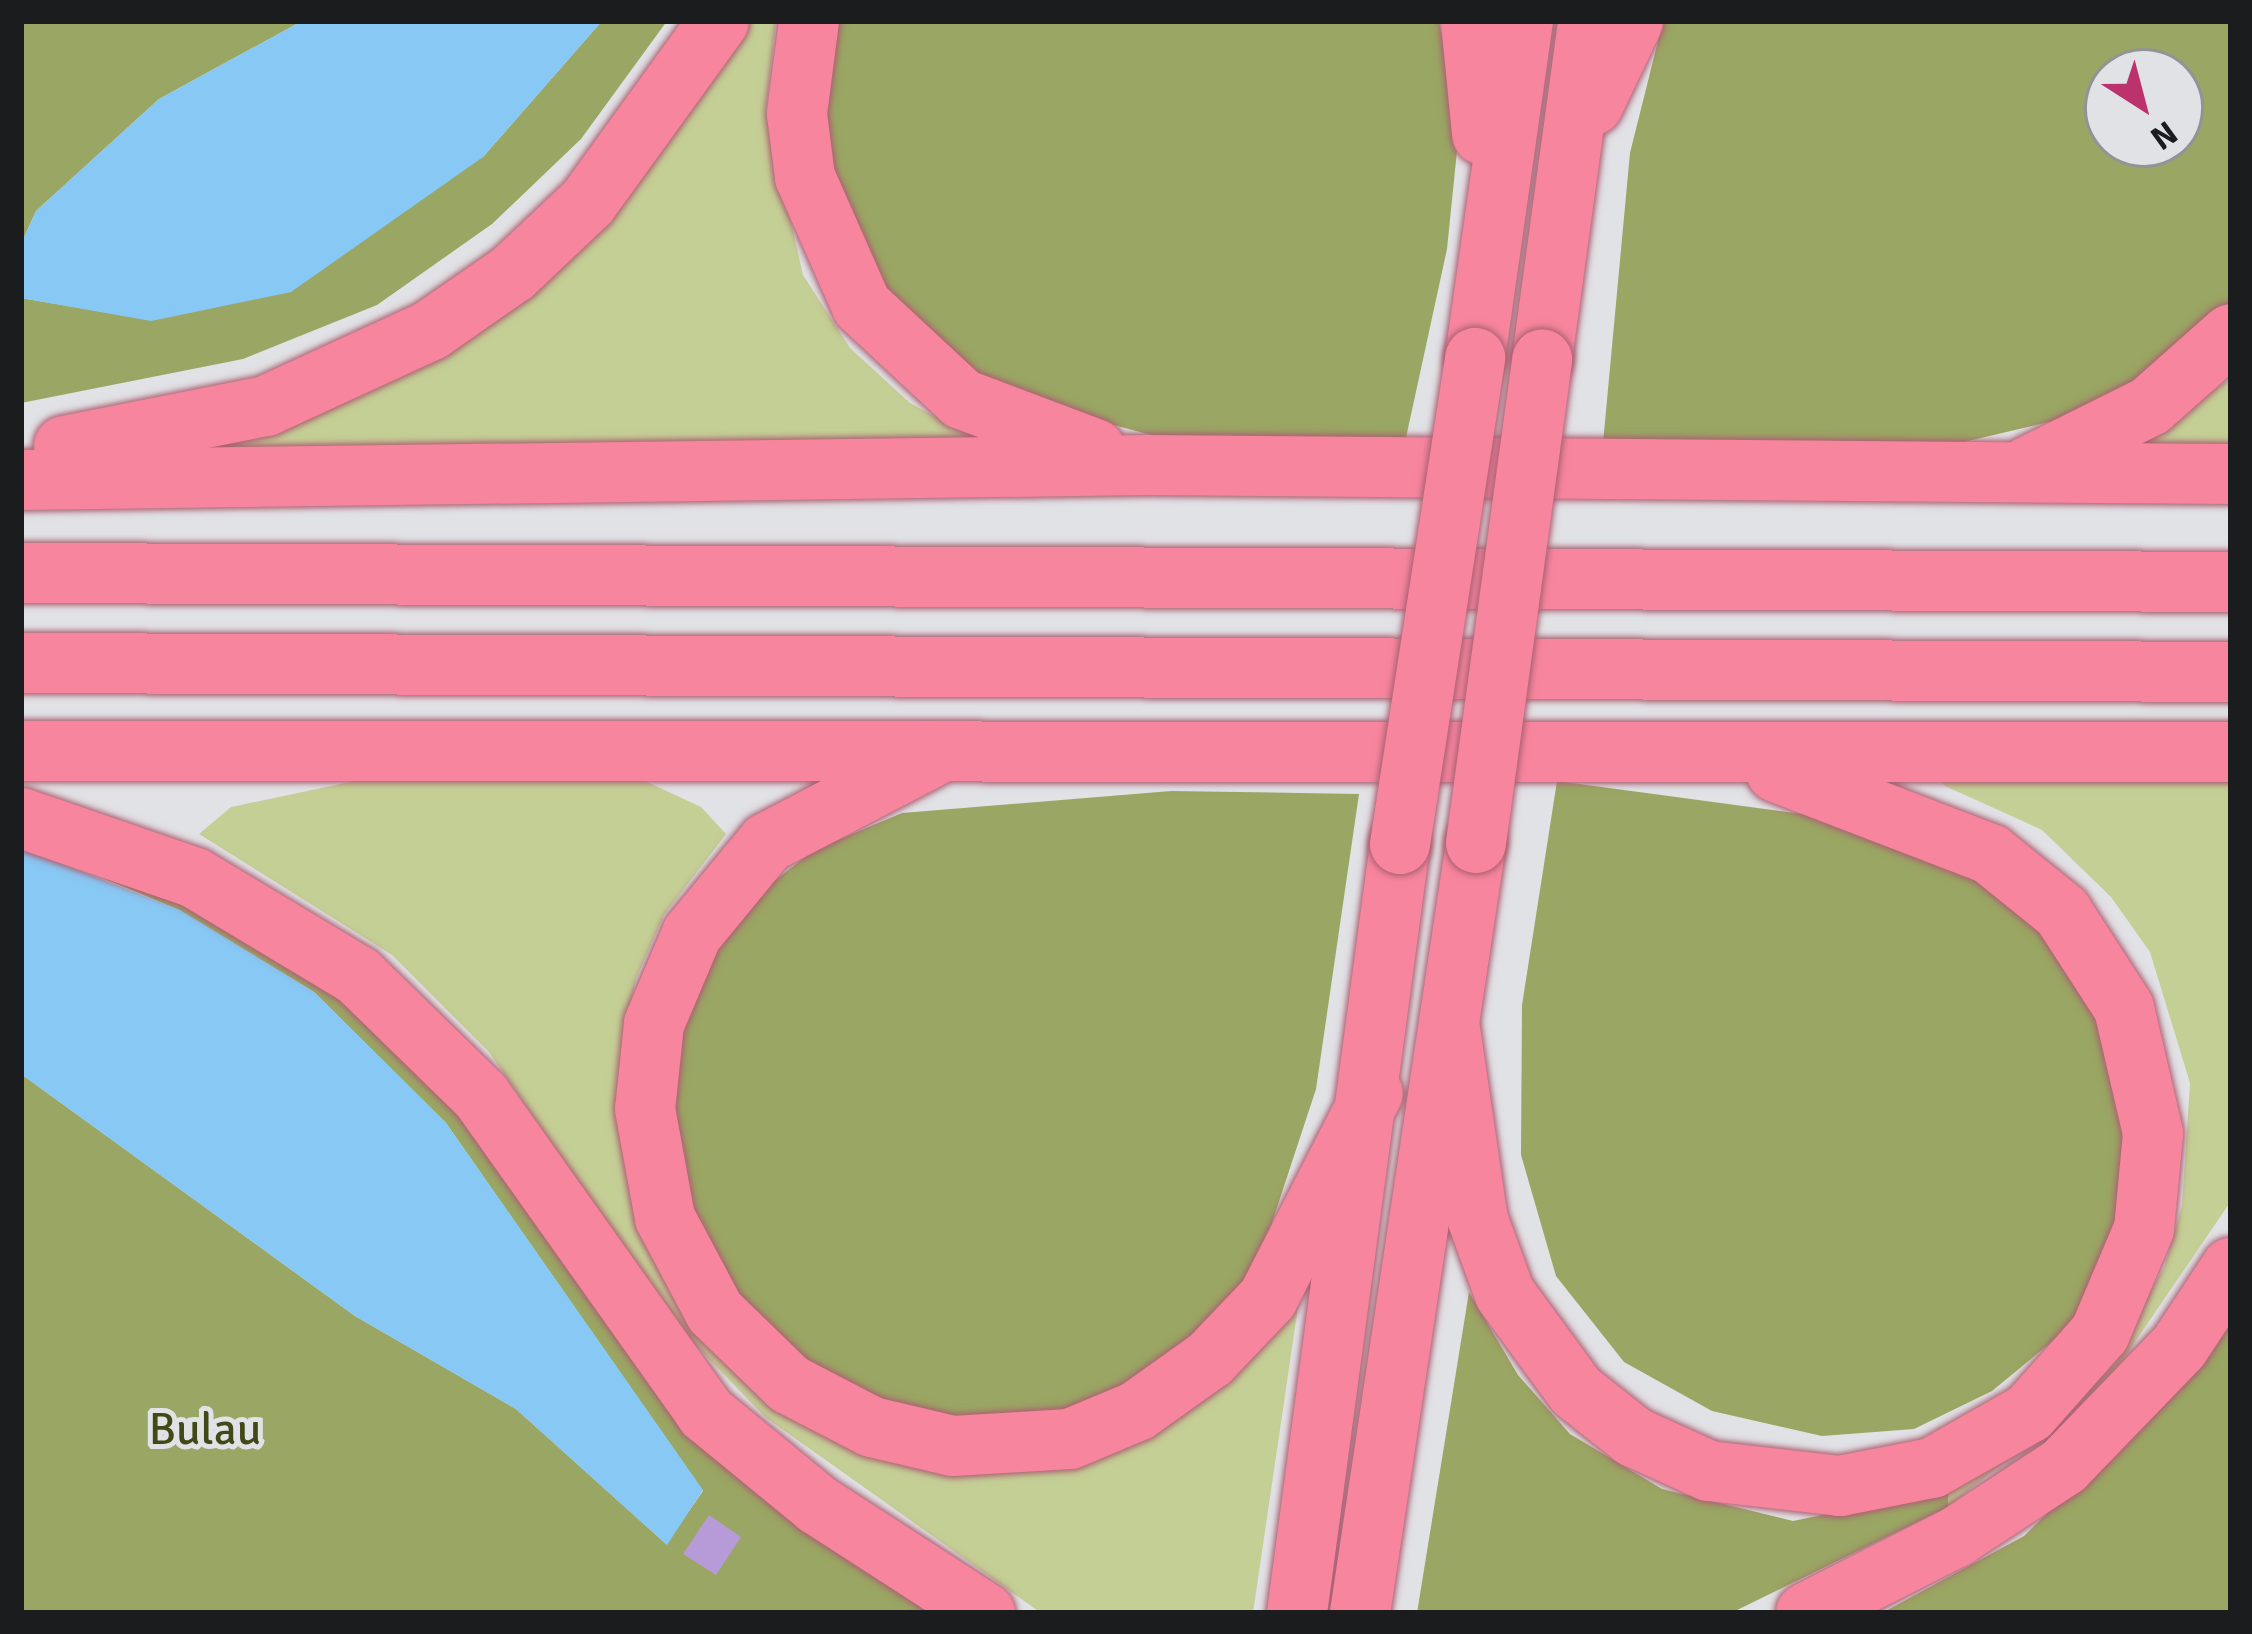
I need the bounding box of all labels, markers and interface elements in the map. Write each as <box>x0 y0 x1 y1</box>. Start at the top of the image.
north arrow <box>2084 48 2204 168</box>
text: N <box>2142 112 2185 158</box>
park label: Bulau <box>149 1403 261 1457</box>

